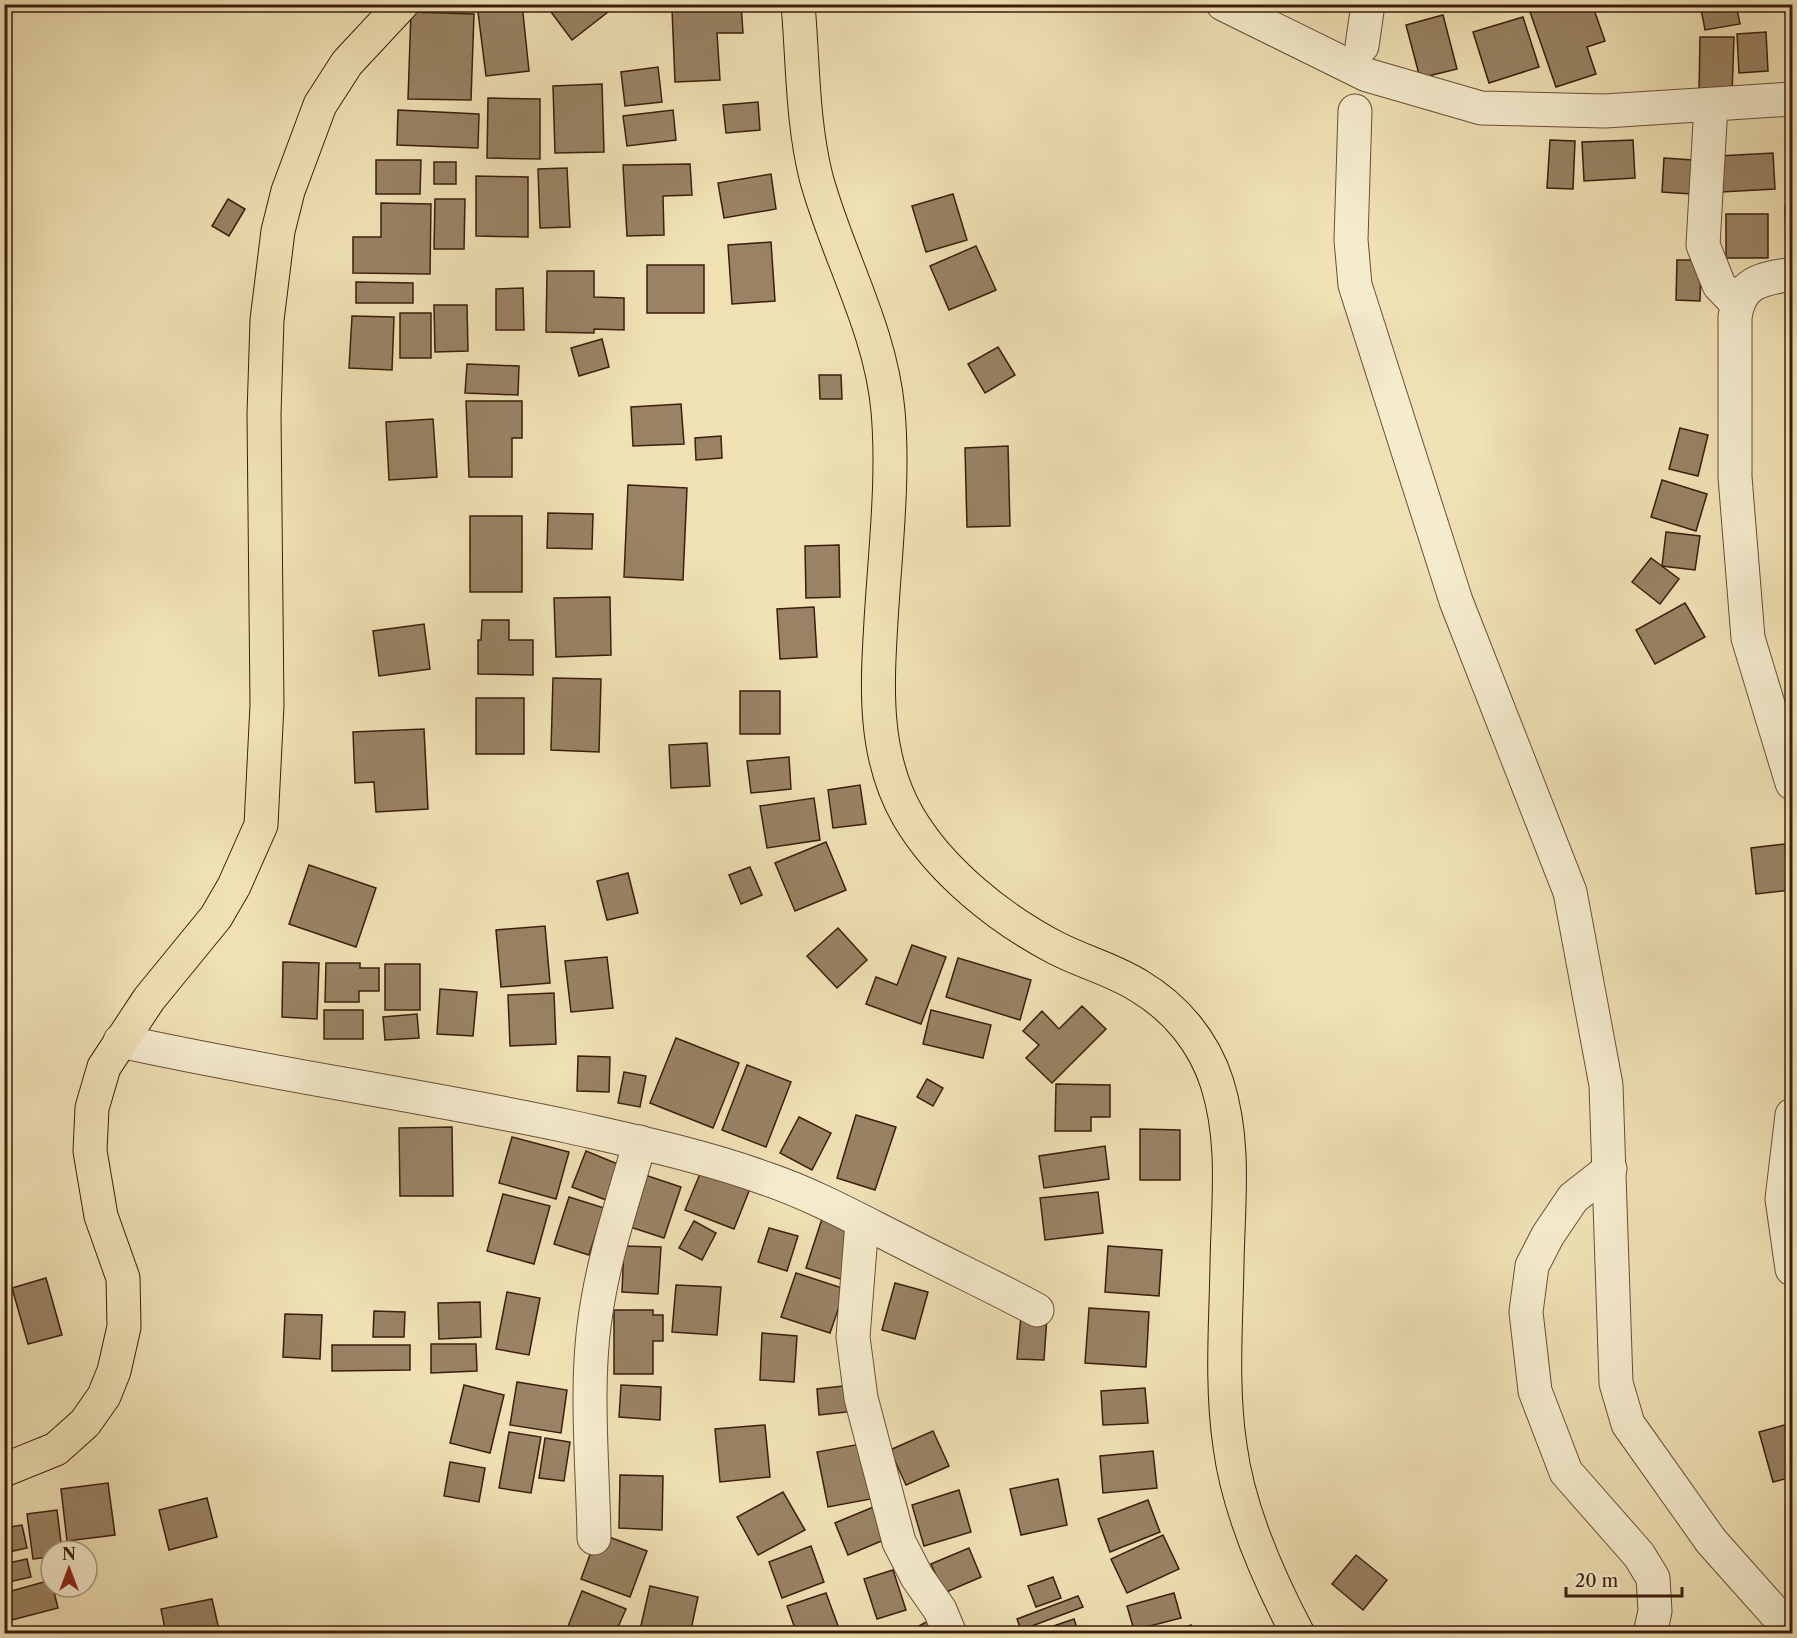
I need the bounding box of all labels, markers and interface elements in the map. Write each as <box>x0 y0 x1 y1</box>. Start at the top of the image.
north arrow <box>39 1539 99 1599</box>
text: N <box>62 1544 76 1564</box>
scale bar <box>1566 1560 1682 1598</box>
text: 20 m <box>1575 1570 1619 1592</box>

